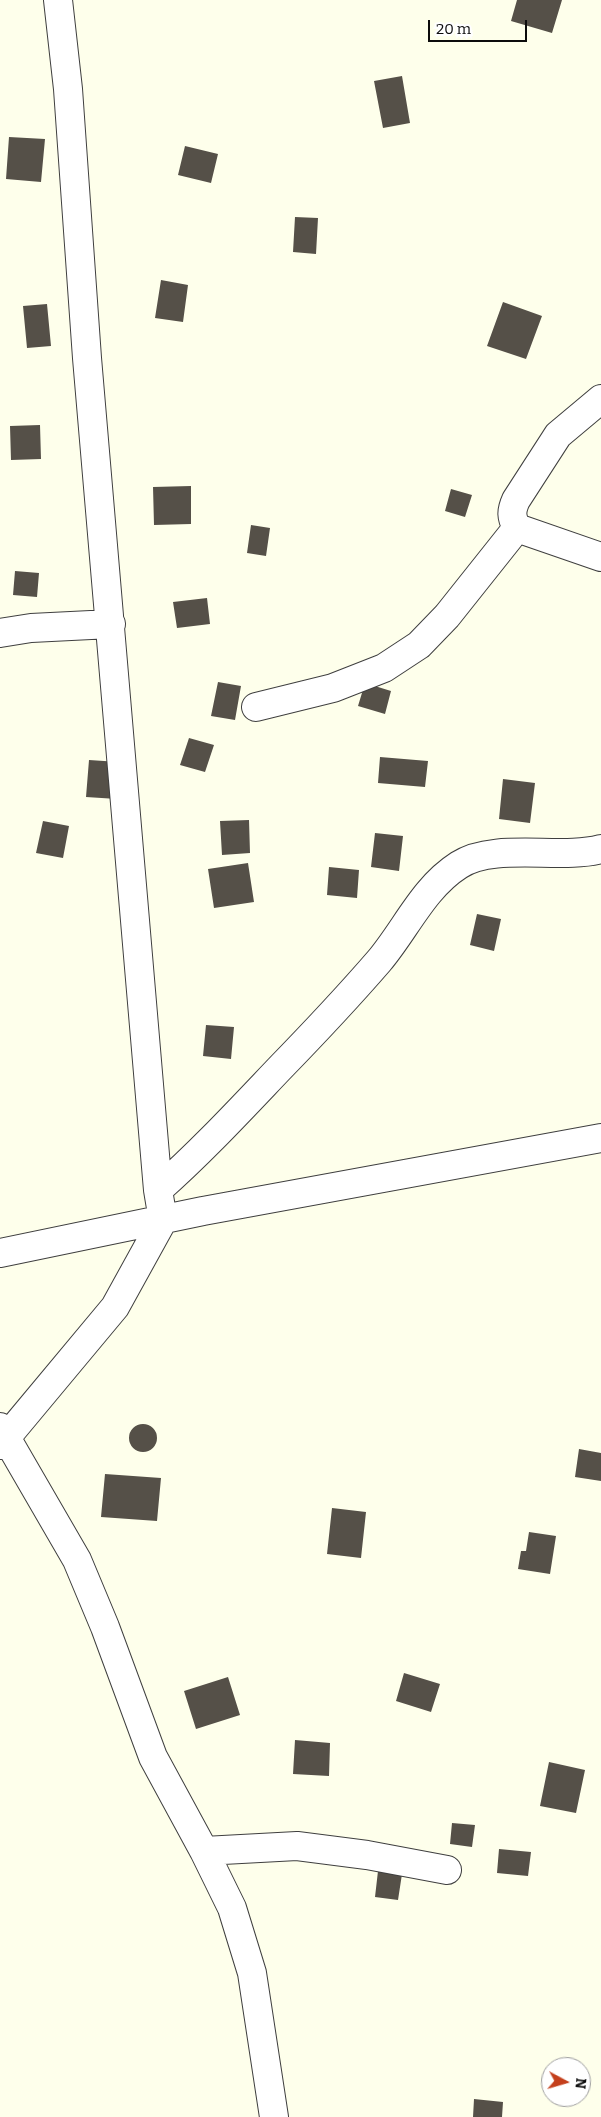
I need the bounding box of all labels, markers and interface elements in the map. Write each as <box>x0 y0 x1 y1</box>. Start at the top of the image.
scale bar <box>431 10 530 42</box>
text: 20 m <box>436 20 471 38</box>
north arrow <box>541 2057 591 2107</box>
text: N <box>571 2077 589 2090</box>

